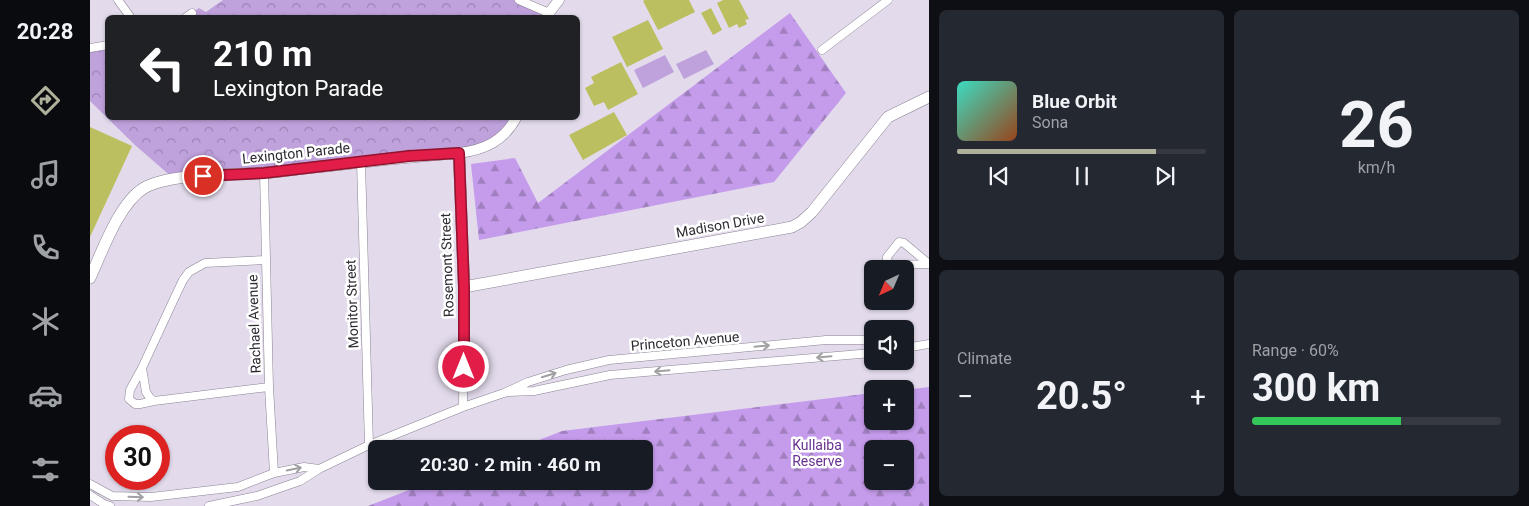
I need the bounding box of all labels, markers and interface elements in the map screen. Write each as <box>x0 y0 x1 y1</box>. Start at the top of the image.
text: 20:28 <box>17 19 73 44</box>
text: 210 m <box>213 34 312 75</box>
icon: left <box>130 35 195 100</box>
text: Lexington Parade <box>213 76 383 101</box>
icon: directions <box>28 83 63 118</box>
text: 26 <box>1339 87 1414 163</box>
text: Blue Orbit <box>1032 90 1117 113</box>
text: Sona <box>1032 113 1068 132</box>
street label: Lexington Parade <box>241 139 351 167</box>
pin <box>182 155 224 197</box>
icon: music <box>28 157 63 192</box>
text: km/h <box>1358 158 1395 177</box>
icon: arrive <box>189 162 217 190</box>
icon: previous <box>985 162 1013 190</box>
icon: pause <box>1068 162 1096 190</box>
icon: next <box>1151 162 1179 190</box>
street label: Madison Drive <box>675 209 765 241</box>
street label: Rosemont Street <box>437 212 457 317</box>
icon: phone <box>28 230 63 265</box>
street label: Monitor Street <box>342 259 362 349</box>
north arrow <box>864 260 914 310</box>
map controls <box>864 260 914 490</box>
street label: Rachael Avenue <box>244 274 264 374</box>
icon: climate <box>28 304 63 339</box>
button: sound <box>864 320 914 370</box>
street label: Princeton Avenue <box>630 328 740 354</box>
position arrow <box>437 340 489 392</box>
text: Range · 60% <box>1252 341 1339 360</box>
one-way arrow <box>753 342 769 351</box>
text: Climate <box>957 349 1012 368</box>
one-way arrow <box>816 352 832 361</box>
one-way arrow <box>654 366 670 375</box>
text: 300 km <box>1252 366 1380 410</box>
one-way arrow <box>541 370 557 380</box>
text: 20.5° <box>1036 374 1127 418</box>
icon: car <box>28 378 63 413</box>
button: + <box>864 380 914 430</box>
text: − <box>957 380 973 413</box>
text: + <box>1190 380 1206 413</box>
speed limit sign: 30 <box>105 425 170 490</box>
park label: Kullaiba Reserve <box>792 437 842 469</box>
button: − <box>864 440 914 490</box>
icon: filters <box>28 452 63 487</box>
text: 20:30 · 2 min · 460 m <box>420 453 601 476</box>
one-way arrow <box>286 464 302 474</box>
one-way arrow <box>127 492 143 501</box>

